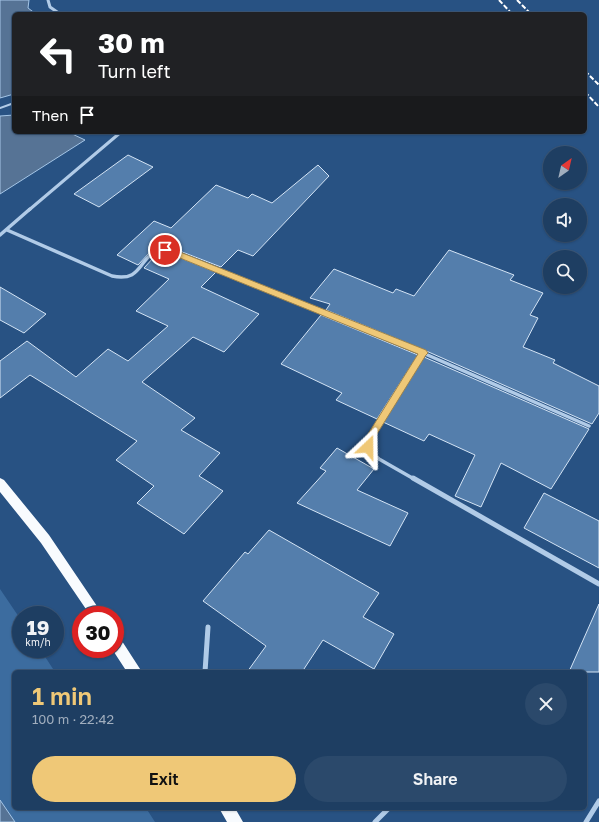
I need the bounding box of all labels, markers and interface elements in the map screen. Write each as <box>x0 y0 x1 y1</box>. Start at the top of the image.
text: 30 m <box>98 26 165 59</box>
icon: left <box>32 28 84 80</box>
text: Turn left <box>98 60 171 82</box>
icon: arrive <box>76 104 98 126</box>
text: Then <box>32 106 68 124</box>
north arrow <box>543 146 587 190</box>
map controls <box>543 146 587 294</box>
button: sound <box>543 198 587 242</box>
pin <box>148 233 182 267</box>
icon: arrive <box>154 239 176 261</box>
button: search <box>543 250 587 294</box>
position arrow <box>347 426 389 468</box>
speed limit sign: 30 <box>72 606 124 658</box>
text: 19 <box>26 615 49 639</box>
text: km/h <box>25 636 51 648</box>
text: 1 min <box>32 681 92 710</box>
button: close <box>525 683 567 725</box>
text: 100 m · 22:42 <box>32 711 114 727</box>
button: Exit <box>32 756 296 802</box>
button: Share <box>304 756 567 802</box>

